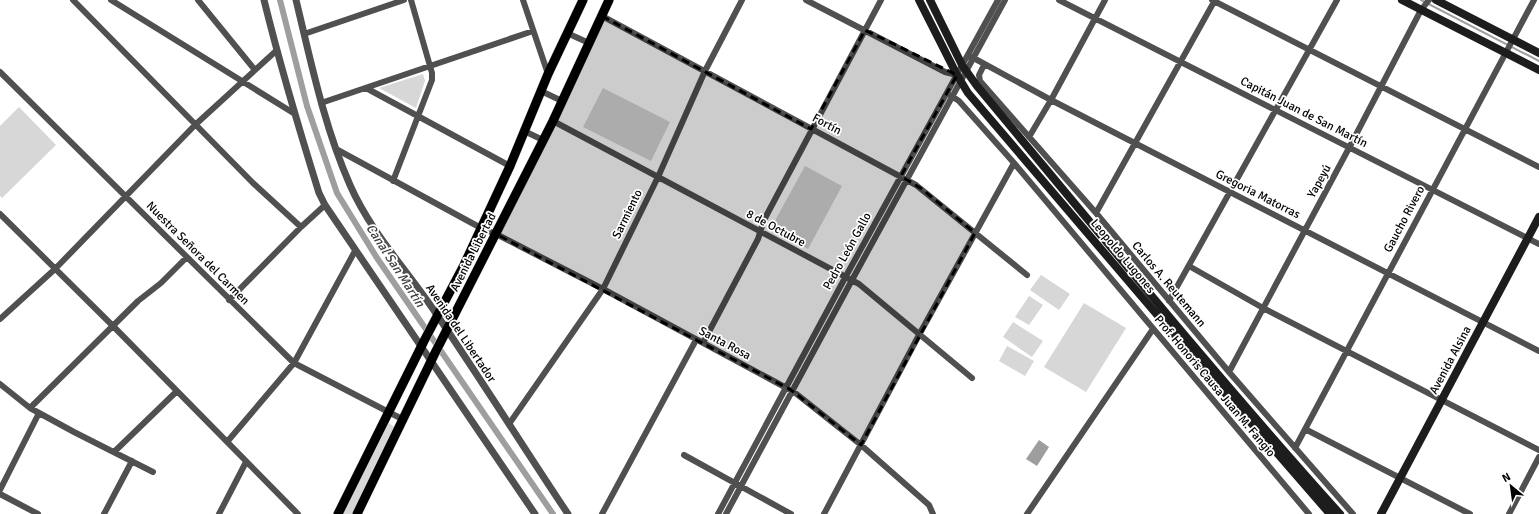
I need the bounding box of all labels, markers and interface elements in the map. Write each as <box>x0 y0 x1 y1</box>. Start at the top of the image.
street label: Capitán Juan de San Martín <box>1238 74 1370 151</box>
street label: Fortín <box>810 111 844 138</box>
street label: Yapeyú <box>1304 162 1335 201</box>
street label: Gregoria Matorras <box>1213 167 1303 222</box>
street label: Gaucho Rivero <box>1381 183 1428 255</box>
street label: Sarmiento <box>609 187 646 241</box>
street label: Nuestra Señora del Carmen <box>143 199 252 308</box>
street label: 8 de Octubre <box>744 207 808 250</box>
street label: Avenida Libertad <box>447 210 500 294</box>
street label: Pedro León Gallo <box>820 210 875 293</box>
street label: Leopoldo Lugones <box>1087 216 1158 297</box>
water label: Canal San Martín <box>362 221 428 311</box>
street label: Carlos A. Reutemann <box>1128 238 1209 330</box>
street label: Avenida del Libertador <box>422 281 499 386</box>
street label: Prof. Honoris Causa Juan M. Fangio <box>1151 313 1278 460</box>
street label: Santa Rosa <box>696 323 753 363</box>
street label: Avenida Alsina <box>1426 323 1475 397</box>
north arrow <box>1491 466 1531 506</box>
text: N <box>1500 470 1513 485</box>

